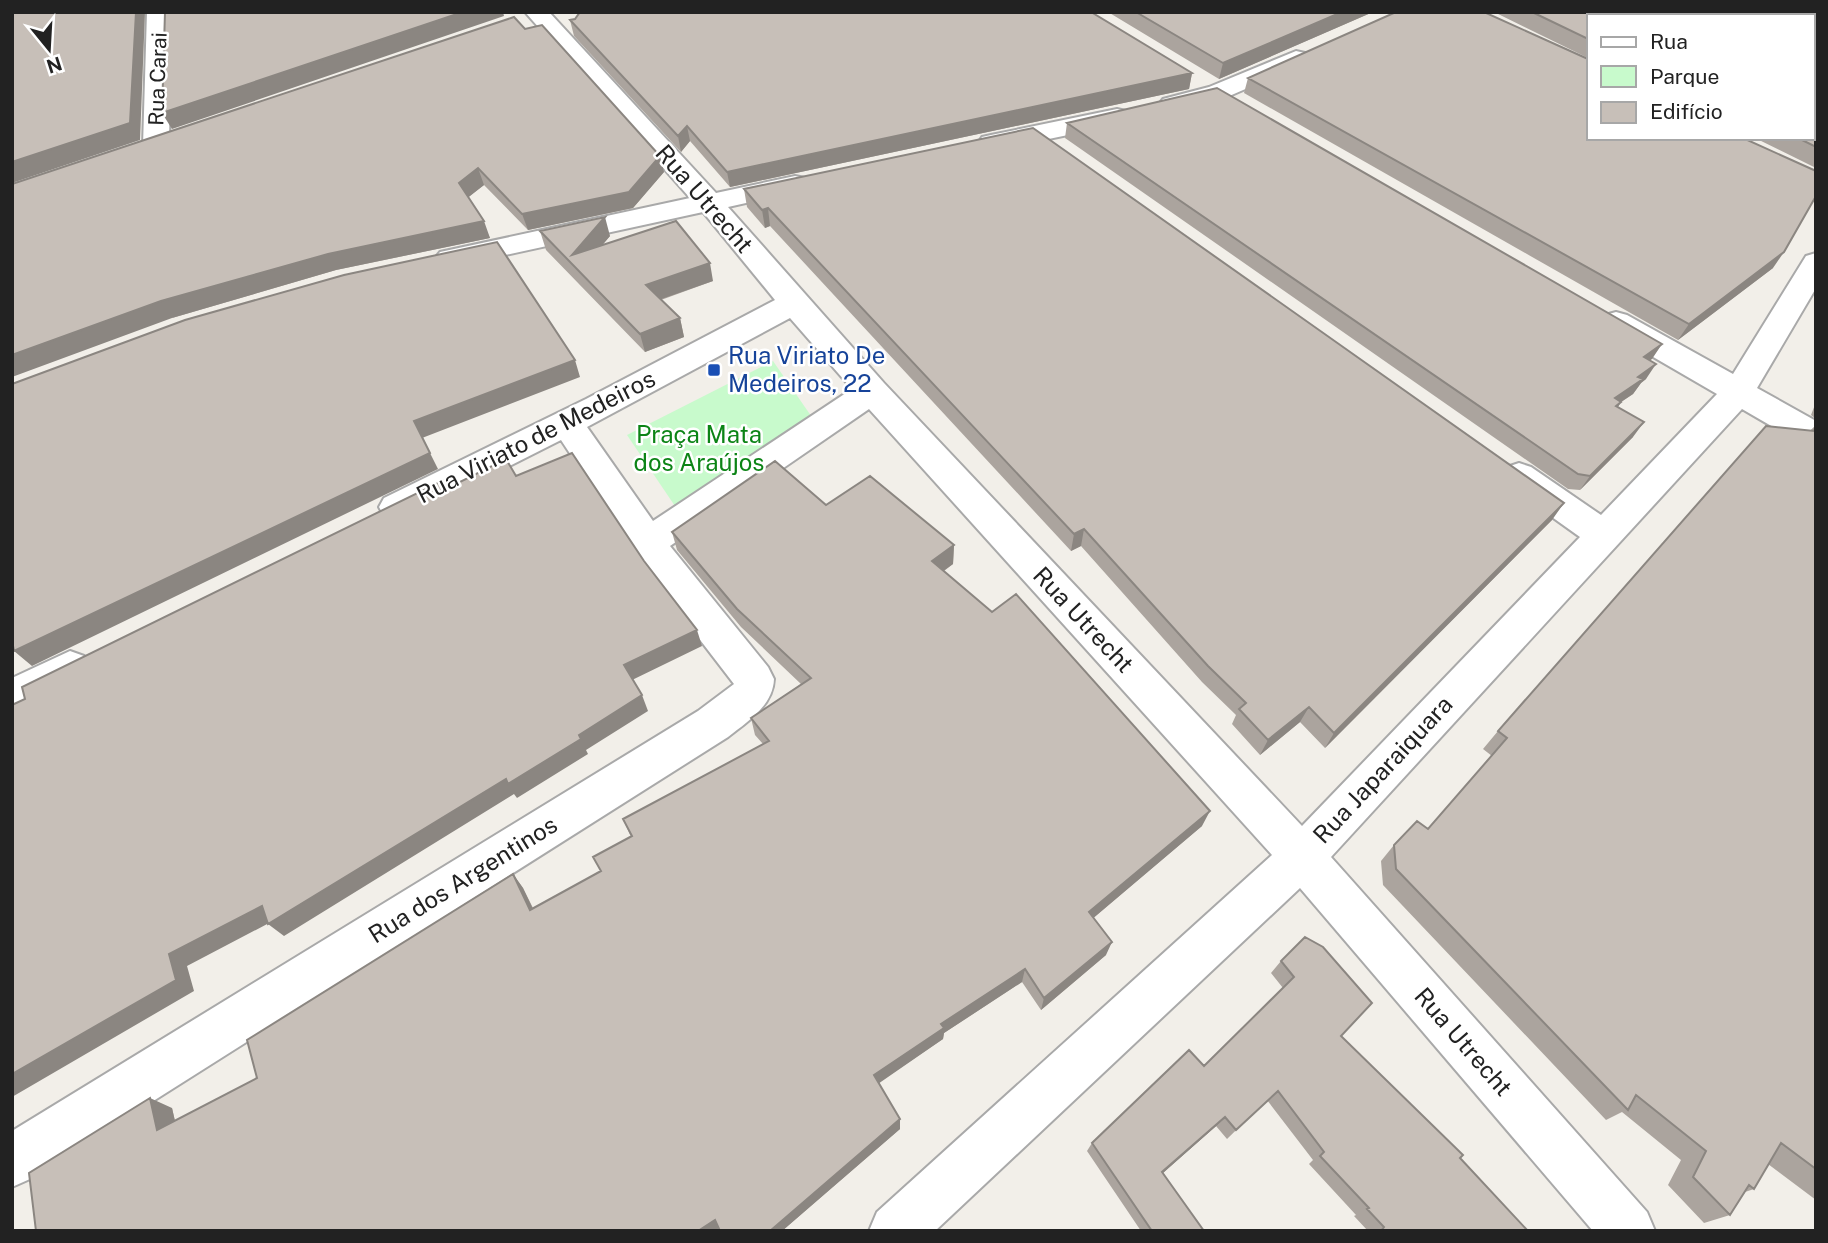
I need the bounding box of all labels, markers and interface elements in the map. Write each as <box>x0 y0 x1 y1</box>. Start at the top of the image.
north arrow <box>14 14 84 84</box>
legend <box>1587 14 1814 140</box>
text: Rua <box>1650 29 1688 54</box>
street label: Rua Carai <box>143 32 172 126</box>
text: N <box>44 52 65 78</box>
text: Parque <box>1650 64 1719 89</box>
text: Edifício <box>1650 99 1723 124</box>
street label: Rua Utrecht <box>650 139 759 258</box>
place label: Rua Viriato De Medeiros, 22 <box>728 341 885 397</box>
marker: Rua Viriato De Medeiros, 22 <box>706 362 722 378</box>
street label: Rua Viriato de Medeiros <box>412 364 659 508</box>
park label: Praça Mata dos Araújos <box>634 420 764 476</box>
street label: Rua Utrecht <box>1028 561 1140 678</box>
street label: Rua Japaraiquara <box>1307 690 1458 849</box>
street label: Rua dos Argentinos <box>363 810 562 948</box>
street label: Rua Utrecht <box>1409 982 1518 1101</box>

